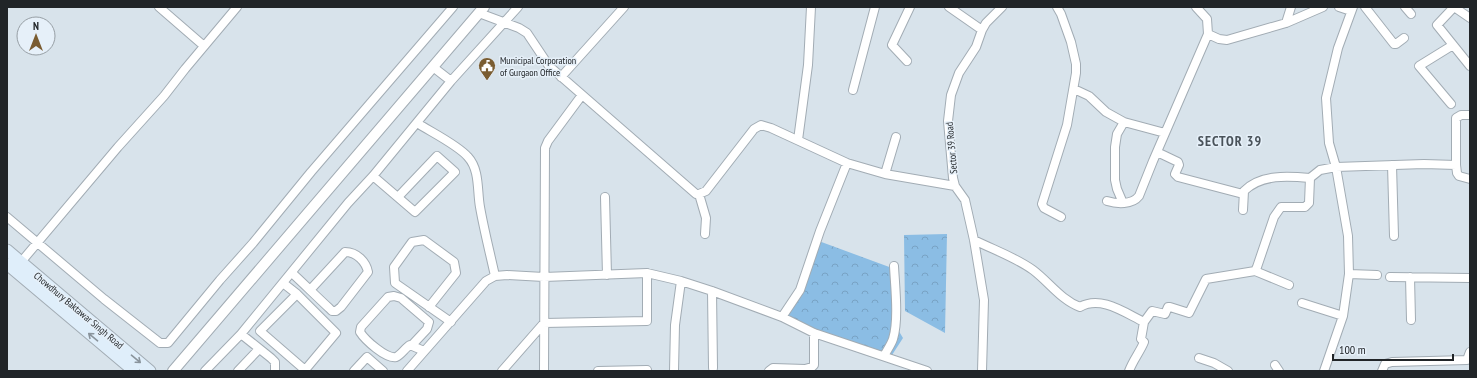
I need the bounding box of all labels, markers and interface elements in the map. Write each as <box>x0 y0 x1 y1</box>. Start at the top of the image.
north arrow <box>16 16 56 56</box>
text: N <box>33 19 39 33</box>
place label: Municipal Corporation of Gurgaon Office <box>500 54 576 79</box>
public building icon: Municipal Corporation of Gurgaon Office <box>477 56 497 81</box>
street label: Sector 39 Road <box>943 122 960 174</box>
district label: SECTOR 39 <box>1198 132 1262 150</box>
street label: Chowdhury Baktawar Singh Road <box>31 269 126 352</box>
one-way arrow <box>88 332 99 341</box>
scale bar <box>1333 336 1453 362</box>
text: 100 m <box>1339 342 1366 357</box>
one-way arrow <box>131 355 142 364</box>

